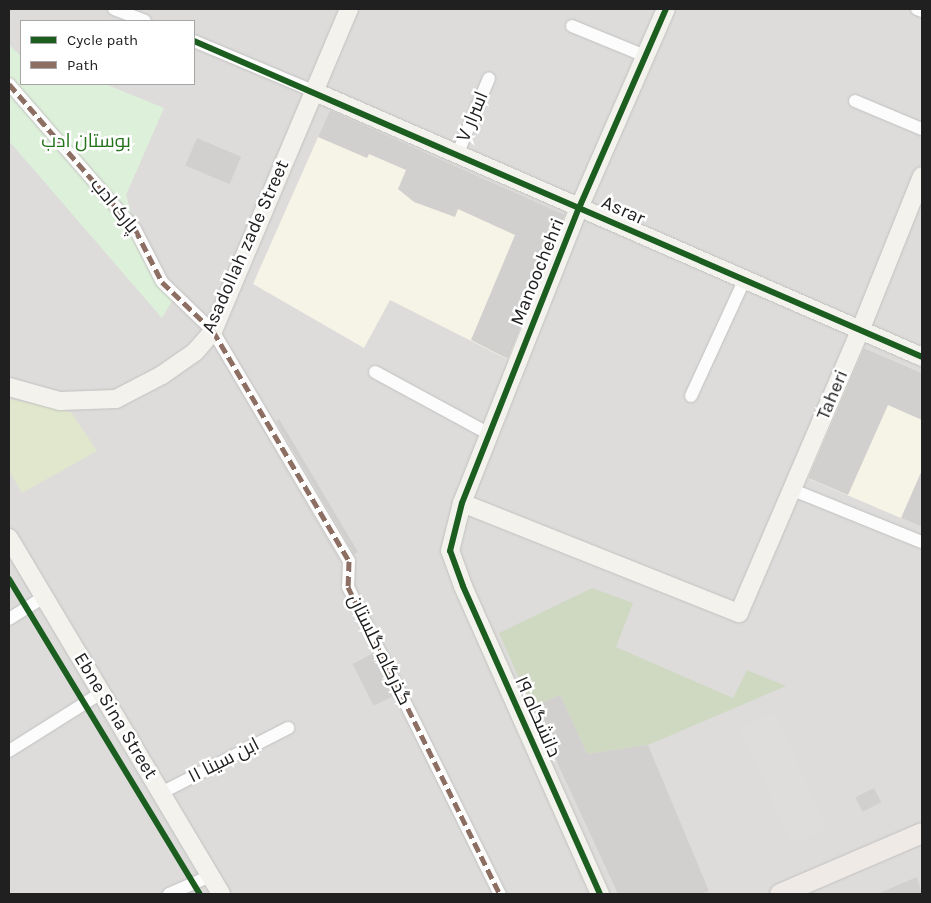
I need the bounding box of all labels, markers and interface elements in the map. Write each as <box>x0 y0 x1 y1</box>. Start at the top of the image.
legend <box>20 20 195 85</box>
text: Cycle path <box>67 31 138 49</box>
text: Path <box>67 56 98 74</box>
street label: اسرار ۷ <box>452 88 494 146</box>
park label: بوستان ادب <box>41 131 131 153</box>
street label: Asadollah zade Street <box>198 157 294 337</box>
street label: پارک ادب <box>85 174 143 238</box>
street label: Asrar <box>598 191 648 231</box>
street label: Manoochehri <box>506 215 570 329</box>
street label: Taheri <box>812 367 854 423</box>
street label: گذرگاه گلستان <box>342 591 416 709</box>
street label: Ebne Sina Street <box>68 649 162 783</box>
street label: دانشگاه ۱۹ <box>509 673 565 761</box>
street label: ابن سینا ۱۱ <box>185 733 263 789</box>

